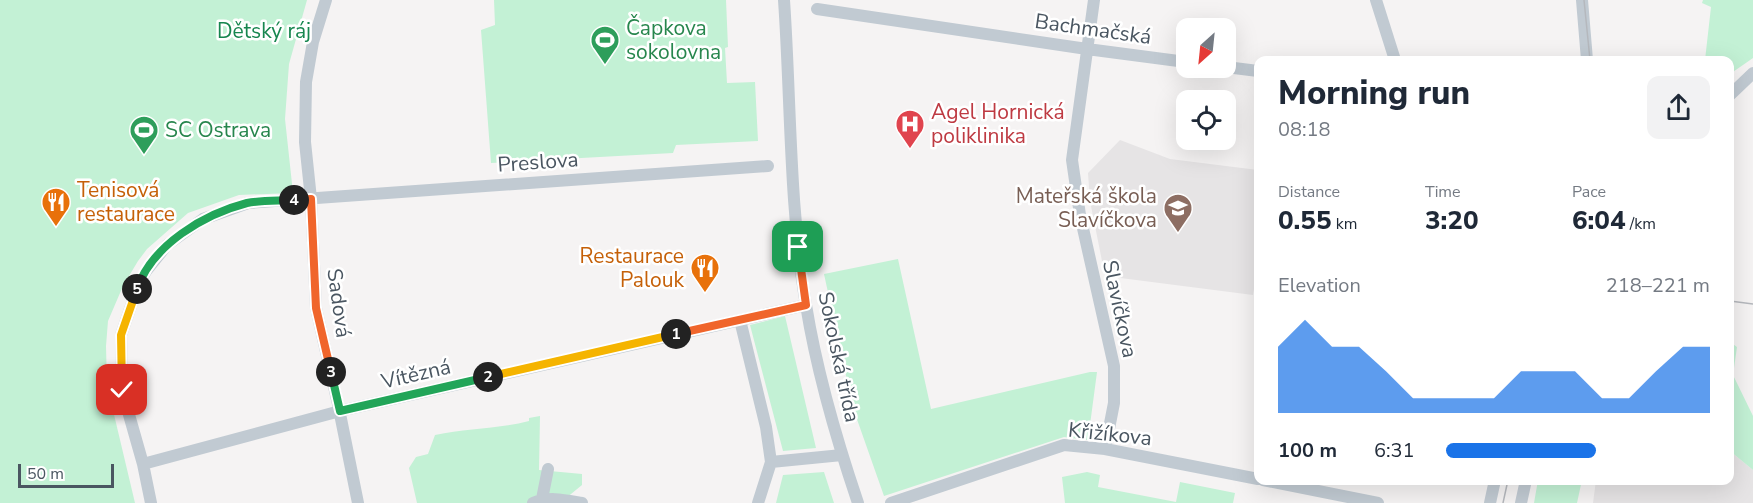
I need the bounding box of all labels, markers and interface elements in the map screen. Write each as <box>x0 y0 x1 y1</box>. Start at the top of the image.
street label: Bachmačská <box>1033 7 1153 51</box>
place label: Čapkova sokolovna <box>626 14 721 66</box>
park label: Dětský ráj <box>217 17 311 45</box>
north arrow <box>1176 18 1236 78</box>
map controls <box>1176 18 1236 150</box>
sports icon: Čapkova sokolovna <box>589 24 621 66</box>
text: Morning run <box>1278 71 1470 116</box>
button: share <box>1647 76 1710 139</box>
button: locate <box>1176 90 1236 150</box>
place label: Agel Hornická poliklinika <box>931 98 1065 150</box>
hospital icon: Agel Hornická poliklinika <box>894 108 926 150</box>
sports icon: SC Ostrava <box>128 114 160 156</box>
place label: SC Ostrava <box>165 116 271 144</box>
text: 08:18 <box>1278 116 1331 143</box>
street label: Preslova <box>497 145 579 179</box>
place label: Tenisová restaurace <box>77 176 175 228</box>
text: Distance <box>1278 181 1340 203</box>
text: Time <box>1425 181 1461 203</box>
text: Pace <box>1572 181 1606 203</box>
place label: Mateřská škola Slavíčkova <box>1016 182 1157 234</box>
pin: 4 <box>279 185 309 215</box>
restaurant icon: Tenisová restaurace <box>40 186 72 228</box>
text: 4 <box>289 189 299 211</box>
school or university icon: Mateřská škola Slavíčkova <box>1162 192 1194 234</box>
text: 0.55 <box>1278 203 1332 238</box>
text: 3:20 <box>1425 203 1479 238</box>
text: 6:04 <box>1572 203 1626 238</box>
text: km <box>1332 213 1357 235</box>
text: /km <box>1626 213 1656 235</box>
pin <box>772 221 823 272</box>
icon: arrive <box>781 230 814 263</box>
place label: Restaurace Palouk <box>580 242 684 294</box>
restaurant icon: Restaurace Palouk <box>689 252 721 294</box>
street label: Slavíčkova <box>1096 258 1144 360</box>
street label: Sadová <box>320 267 358 339</box>
text: Elevation <box>1278 272 1361 299</box>
text: 218–221 m <box>1606 272 1710 299</box>
pin: 5 <box>122 274 152 304</box>
text: 5 <box>132 278 142 300</box>
street label: Sokolská třída <box>812 289 866 425</box>
pin: 1 <box>661 319 691 349</box>
text: 1 <box>671 323 681 345</box>
street label: Vítězná <box>378 352 453 396</box>
pin: 3 <box>316 357 346 387</box>
text: 3 <box>326 361 336 383</box>
pin: 2 <box>473 362 503 392</box>
pin <box>96 364 147 415</box>
text: 2 <box>483 366 493 388</box>
icon: check <box>105 373 138 406</box>
street label: Křižíkova <box>1067 416 1153 452</box>
text: 100 m <box>1278 437 1337 464</box>
text: 6:31 <box>1374 437 1415 464</box>
scale bar <box>18 461 114 488</box>
text: 50 m <box>27 463 64 485</box>

